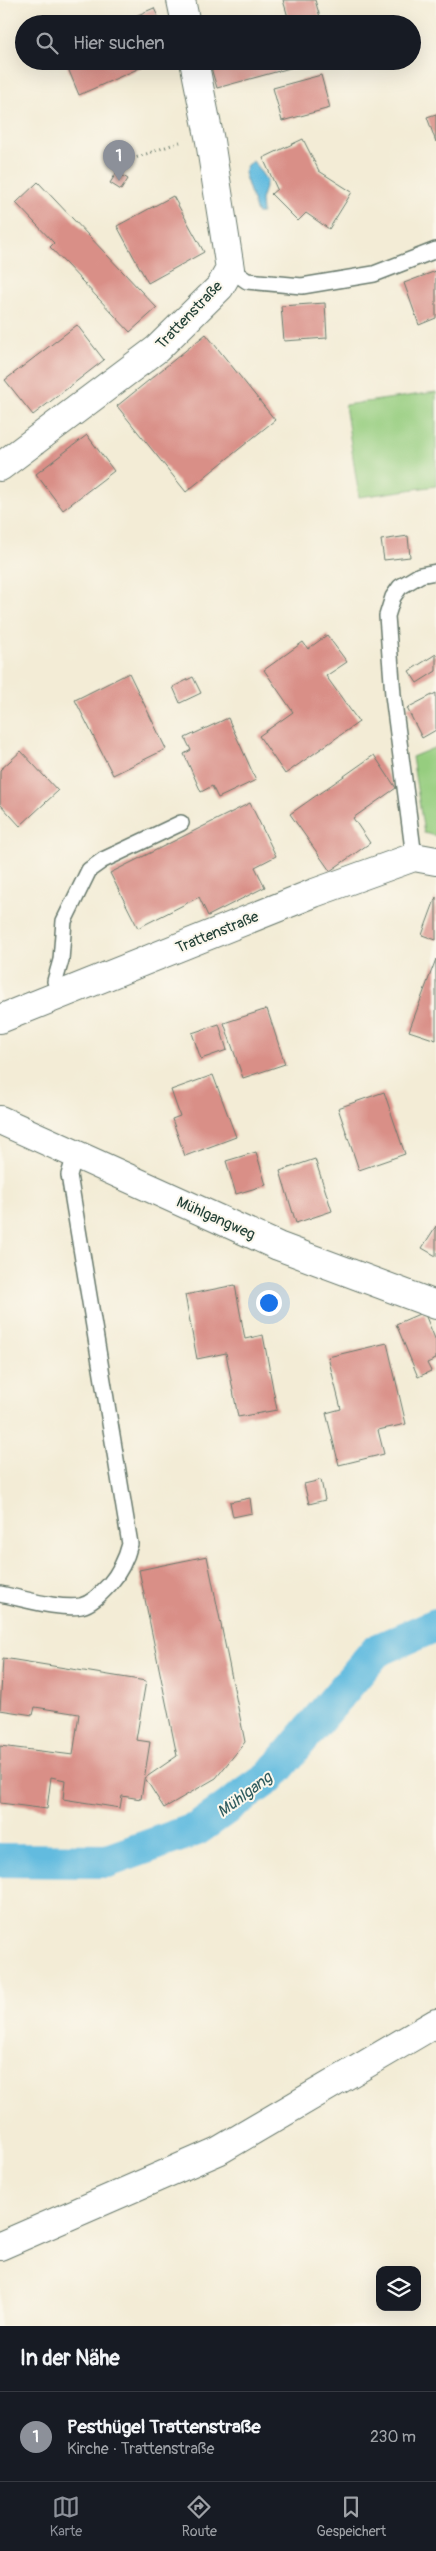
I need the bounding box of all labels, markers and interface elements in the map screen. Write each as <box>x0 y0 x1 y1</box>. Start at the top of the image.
search box <box>15 15 421 70</box>
icon: search <box>33 29 61 57</box>
text: Hier suchen <box>73 31 165 55</box>
pin: 1 <box>103 140 135 181</box>
street label: Trattenstraße <box>152 277 227 354</box>
street label: Trattenstraße <box>173 907 262 958</box>
street label: Mühlgangweg <box>173 1193 258 1244</box>
your location <box>256 1290 282 1316</box>
water label: Mühlgang <box>213 1767 277 1822</box>
map controls <box>376 2266 421 2311</box>
button: layers <box>376 2266 421 2311</box>
text: In der Nähe <box>20 2345 120 2372</box>
text: Pesthügel Trattenstraße <box>67 2415 261 2439</box>
text: 1 <box>33 2427 39 2447</box>
text: 230 m <box>370 2427 416 2447</box>
text: Kirche · Trattenstraße <box>67 2439 214 2459</box>
tab: Karte <box>50 2493 82 2540</box>
tab: Route <box>182 2493 217 2540</box>
tab: Gespeichert <box>317 2493 386 2540</box>

